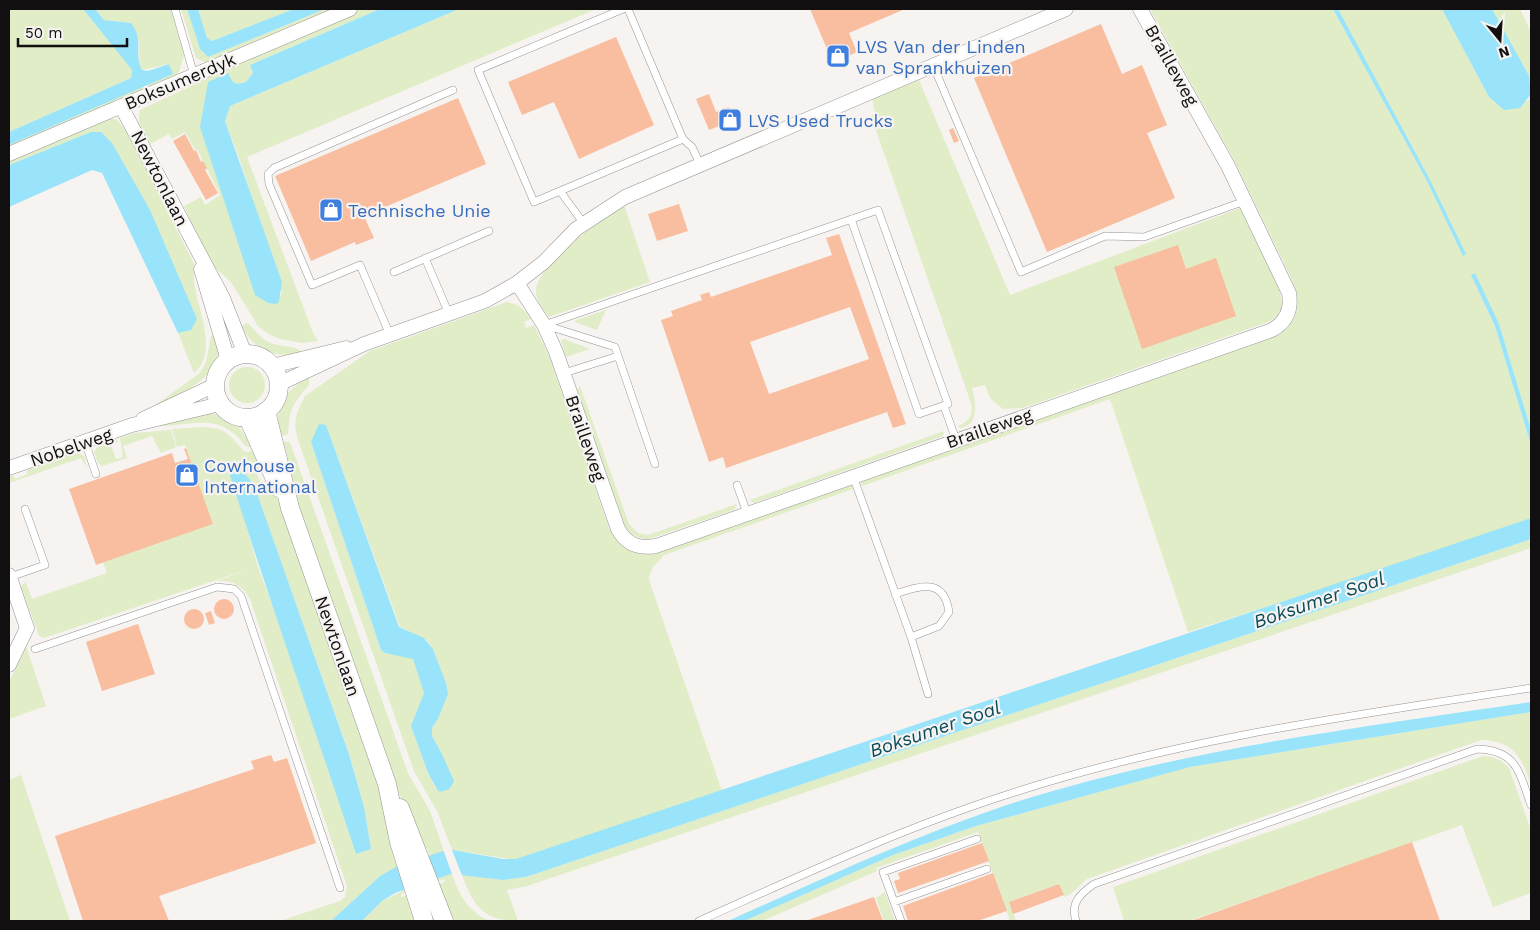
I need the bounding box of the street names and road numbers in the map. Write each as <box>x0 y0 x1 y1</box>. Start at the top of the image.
street label: Brailleweg <box>1141 21 1203 110</box>
street label: Boksumerdyk <box>121 48 239 114</box>
street label: Newtonlaan <box>127 127 193 229</box>
street label: Brailleweg <box>561 392 611 484</box>
street label: Brailleweg <box>943 403 1035 453</box>
street label: Nobelweg <box>27 423 115 471</box>
street label: Newtonlaan <box>311 593 365 699</box>

